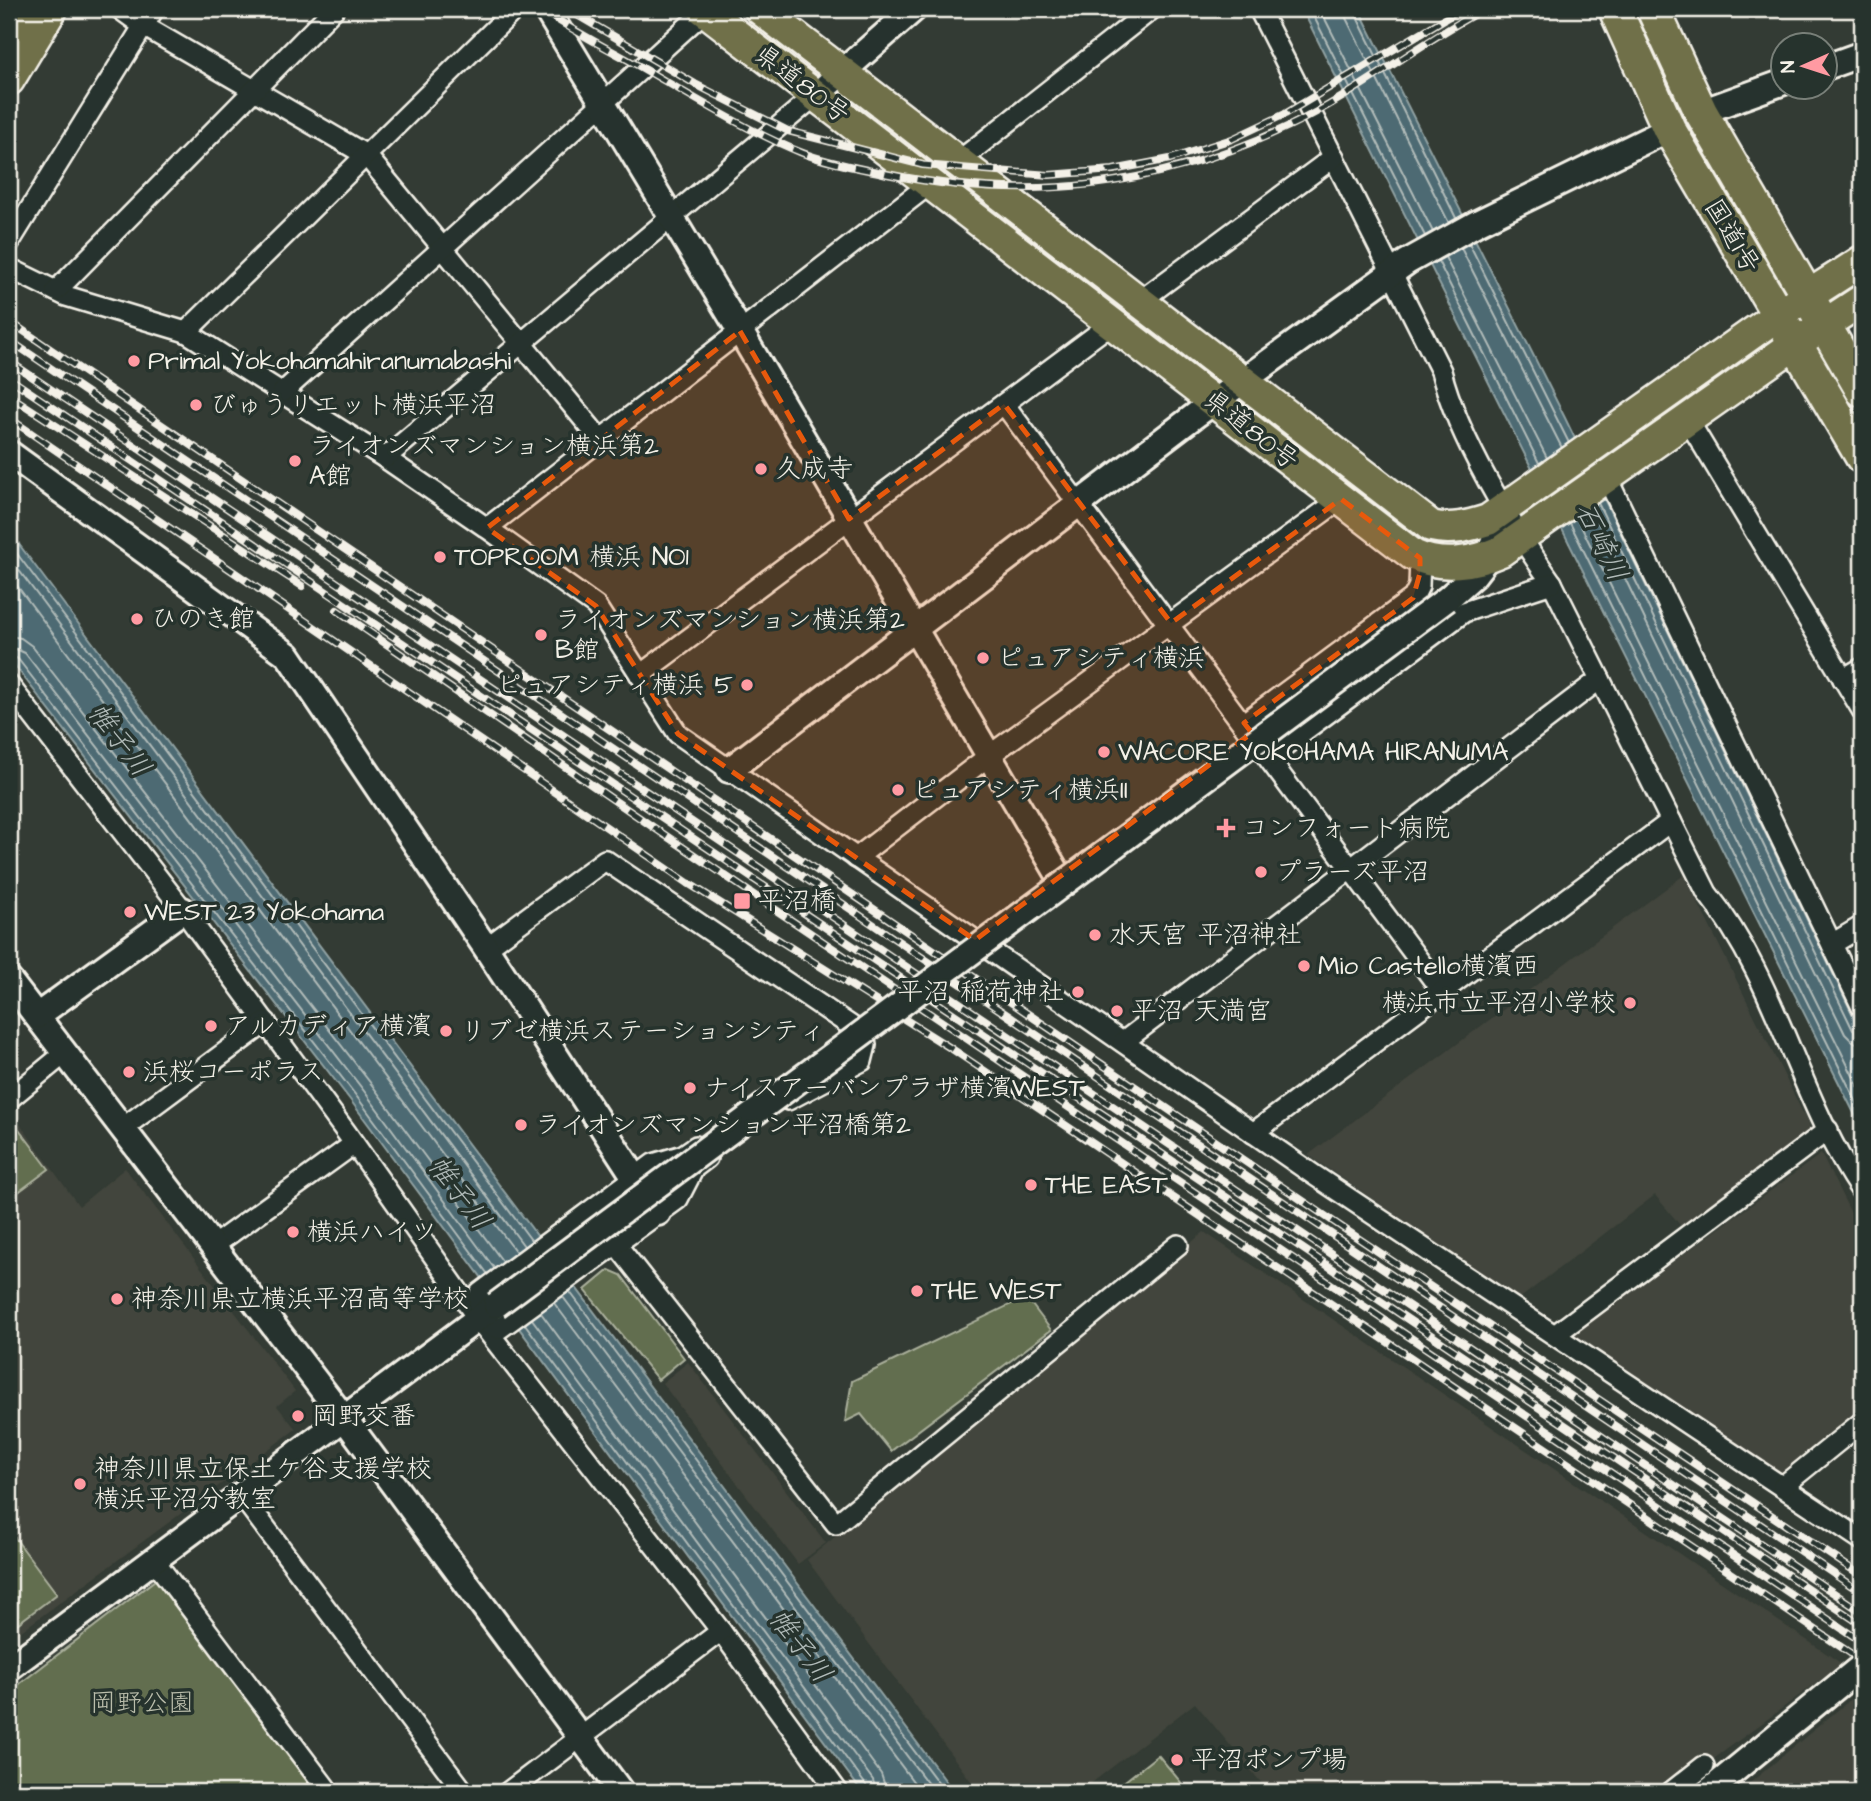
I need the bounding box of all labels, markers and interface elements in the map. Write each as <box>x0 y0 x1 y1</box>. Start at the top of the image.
north arrow <box>1770 32 1840 102</box>
street label: 県道80号 <box>747 36 857 132</box>
text: N <box>1775 60 1802 73</box>
street label: 国道1号 <box>1696 192 1768 280</box>
place label: Primal Yokohamahiranumabashi <box>148 343 511 379</box>
marker: Primal Yokohamahiranumabashi <box>126 353 142 369</box>
street label: 県道80号 <box>1196 382 1306 478</box>
place label: びゅうリエット横浜平沼 <box>210 387 496 423</box>
marker: びゅうリエット横浜平沼 <box>188 397 204 413</box>
place label: ライオンズマンション横浜第2 A館 <box>309 428 659 494</box>
place label: 久成寺 <box>775 451 853 487</box>
marker: ライオンズマンション横浜第2 A館 <box>287 453 303 469</box>
marker: 久成寺 <box>753 461 769 477</box>
water label: 石崎川 <box>1565 496 1637 588</box>
place label: TOPROOM 横浜 NO1 <box>454 539 689 575</box>
marker: TOPROOM 横浜 NO1 <box>432 549 448 565</box>
place label: ひのき館 <box>151 601 255 637</box>
place label: ライオンズマンション横浜第2 B館 <box>555 602 905 668</box>
marker: ひのき館 <box>129 611 145 627</box>
marker: ライオンズマンション横浜第2 B館 <box>533 627 549 643</box>
place label: ピュアシティ横浜 <box>997 640 1205 676</box>
marker: ピュアシティ横浜 <box>975 650 991 666</box>
place label: ピュアシティ横浜 5 <box>496 667 733 703</box>
marker: ピュアシティ横浜 5 <box>739 677 755 693</box>
water label: 帷子川 <box>78 695 160 785</box>
place label: WACORE YOKOHAMA HIRANUMA <box>1118 734 1509 770</box>
marker: WACORE YOKOHAMA HIRANUMA <box>1096 744 1112 760</box>
place label: ピュアシティ横浜II <box>912 772 1128 808</box>
marker: ピュアシティ横浜II <box>890 782 906 798</box>
place label: コンフォート病院 <box>1242 810 1450 846</box>
marker: コンフォート病院 <box>1216 818 1236 838</box>
place label: プラーズ平沼 <box>1275 854 1429 890</box>
marker: プラーズ平沼 <box>1253 864 1269 880</box>
place label: 平沼橋 <box>758 883 836 919</box>
marker: 平沼橋 <box>732 891 752 911</box>
place label: WEST 23 Yokohama <box>144 894 384 930</box>
marker: WEST 23 Yokohama <box>122 904 138 920</box>
place label: 水天宮 平沼神社 <box>1109 917 1301 953</box>
marker: 水天宮 平沼神社 <box>1087 927 1103 943</box>
place label: Mio Castello横濱西 <box>1318 948 1539 984</box>
marker: Mio Castello横濱西 <box>1296 958 1312 974</box>
place label: 平沼 稲荷神社 <box>898 974 1064 1010</box>
marker: 平沼 稲荷神社 <box>1070 984 1086 1000</box>
place label: 横浜市立平沼小学校 <box>1382 985 1616 1021</box>
place label: 平沼 天満宮 <box>1131 993 1271 1029</box>
marker: 横浜市立平沼小学校 <box>1622 995 1638 1011</box>
marker: 平沼 天満宮 <box>1109 1003 1125 1019</box>
place label: アルカディア横濱 <box>225 1008 431 1044</box>
place label: リブゼ横浜ステーションシティ <box>460 1013 825 1049</box>
marker: アルカディア横濱 <box>203 1018 219 1034</box>
marker: リブゼ横浜ステーションシティ <box>438 1023 454 1039</box>
place label: 浜桜コーポラス <box>143 1054 324 1090</box>
marker: 浜桜コーポラス <box>121 1064 137 1080</box>
place label: ナイスアーバンプラザ横濱WEST <box>704 1070 1085 1106</box>
marker: ナイスアーバンプラザ横濱WEST <box>682 1080 698 1096</box>
place label: ライオンズマンション平沼橋第2 <box>535 1107 911 1143</box>
marker: ライオンズマンション平沼橋第2 <box>513 1117 529 1133</box>
water label: 帷子川 <box>418 1148 500 1238</box>
place label: THE EAST <box>1045 1167 1168 1203</box>
marker: THE EAST <box>1023 1177 1039 1193</box>
place label: 横浜ハイツ <box>307 1214 437 1250</box>
marker: 横浜ハイツ <box>285 1224 301 1240</box>
place label: THE WEST <box>931 1273 1062 1309</box>
place label: 神奈川県立横浜平沼高等学校 <box>131 1281 469 1317</box>
marker: THE WEST <box>909 1283 925 1299</box>
marker: 神奈川県立横浜平沼高等学校 <box>109 1291 125 1307</box>
place label: 岡野交番 <box>312 1398 416 1434</box>
marker: 岡野交番 <box>290 1408 306 1424</box>
place label: 神奈川県立保土ケ谷支援学校 横浜平沼分教室 <box>94 1451 432 1517</box>
marker: 神奈川県立保土ケ谷支援学校 横浜平沼分教室 <box>72 1476 88 1492</box>
water label: 帷子川 <box>759 1601 841 1691</box>
park label: 岡野公園 <box>90 1685 194 1721</box>
place label: 平沼ポンプ場 <box>1191 1742 1347 1778</box>
marker: 平沼ポンプ場 <box>1169 1752 1185 1768</box>

